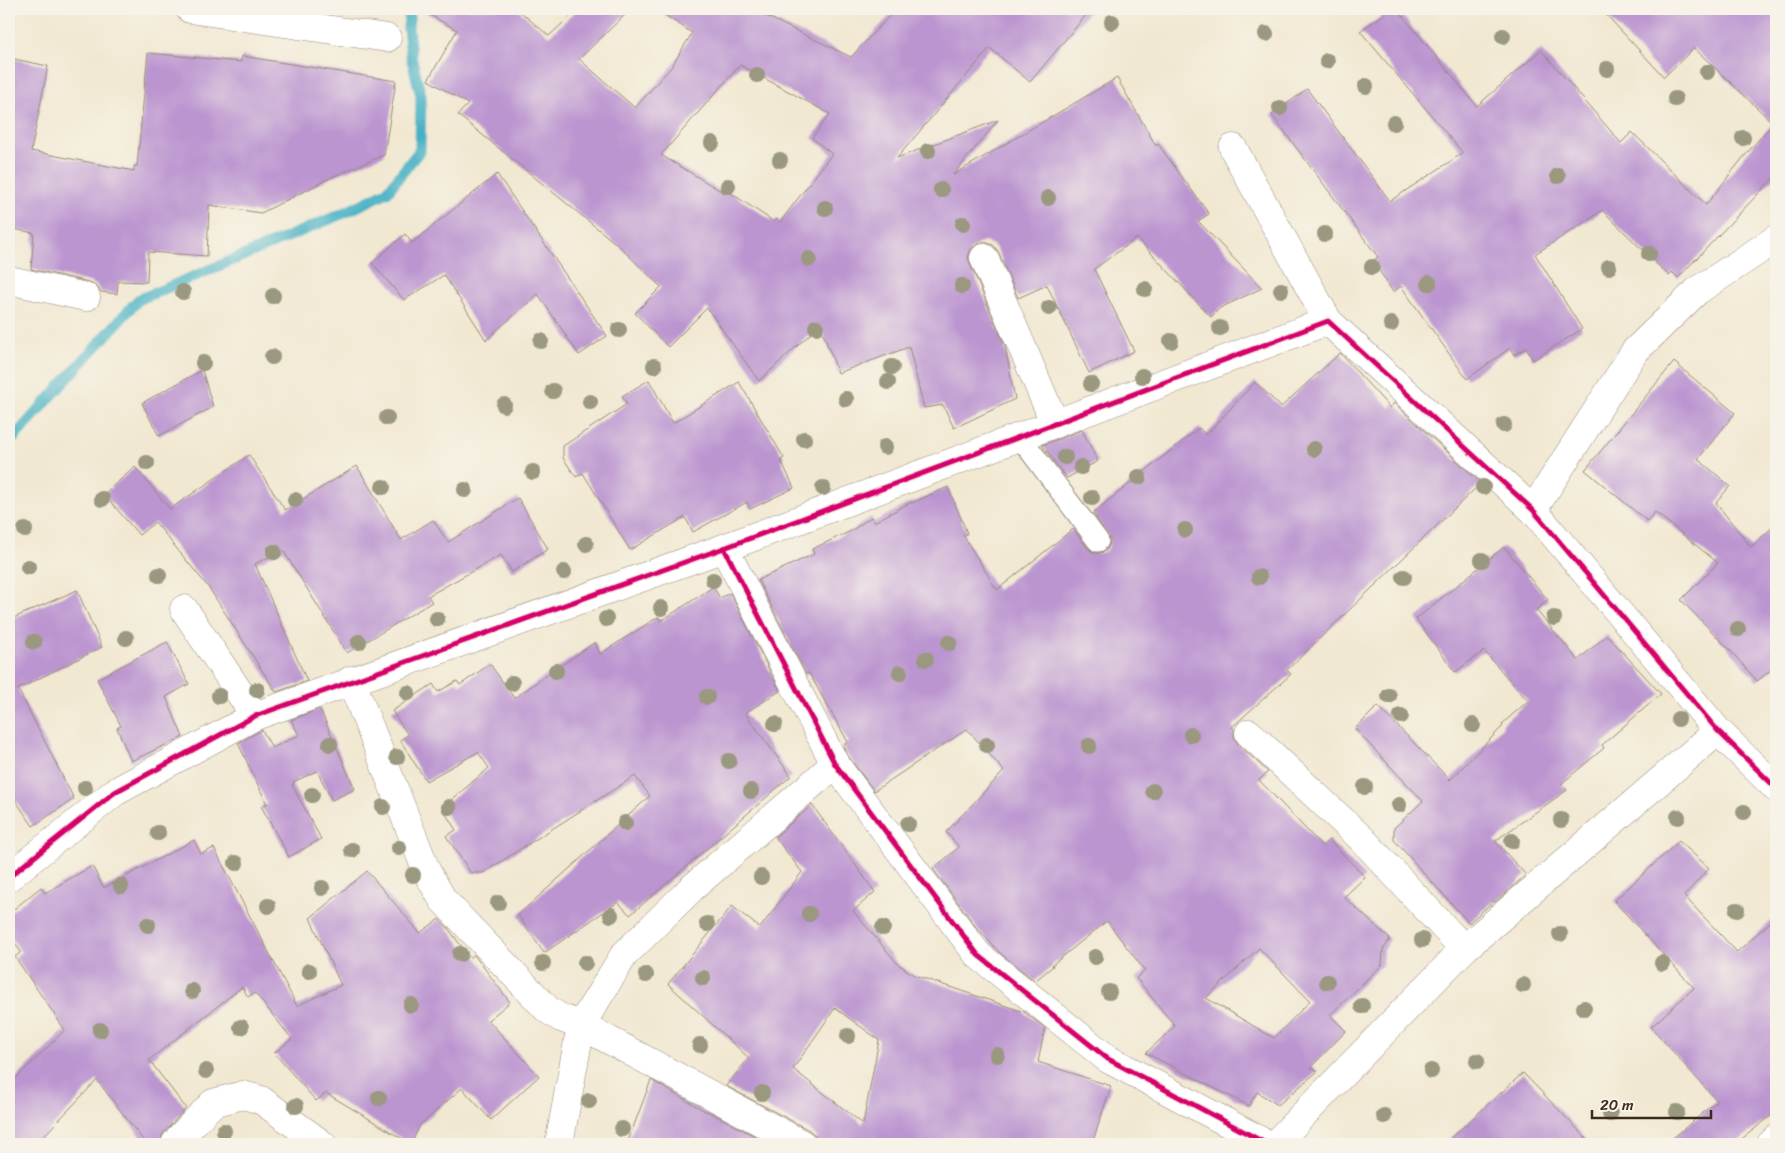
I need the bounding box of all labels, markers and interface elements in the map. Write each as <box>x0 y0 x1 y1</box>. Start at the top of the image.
scale bar <box>1592 1088 1711 1120</box>
text: 20 m <box>1600 1092 1634 1118</box>

